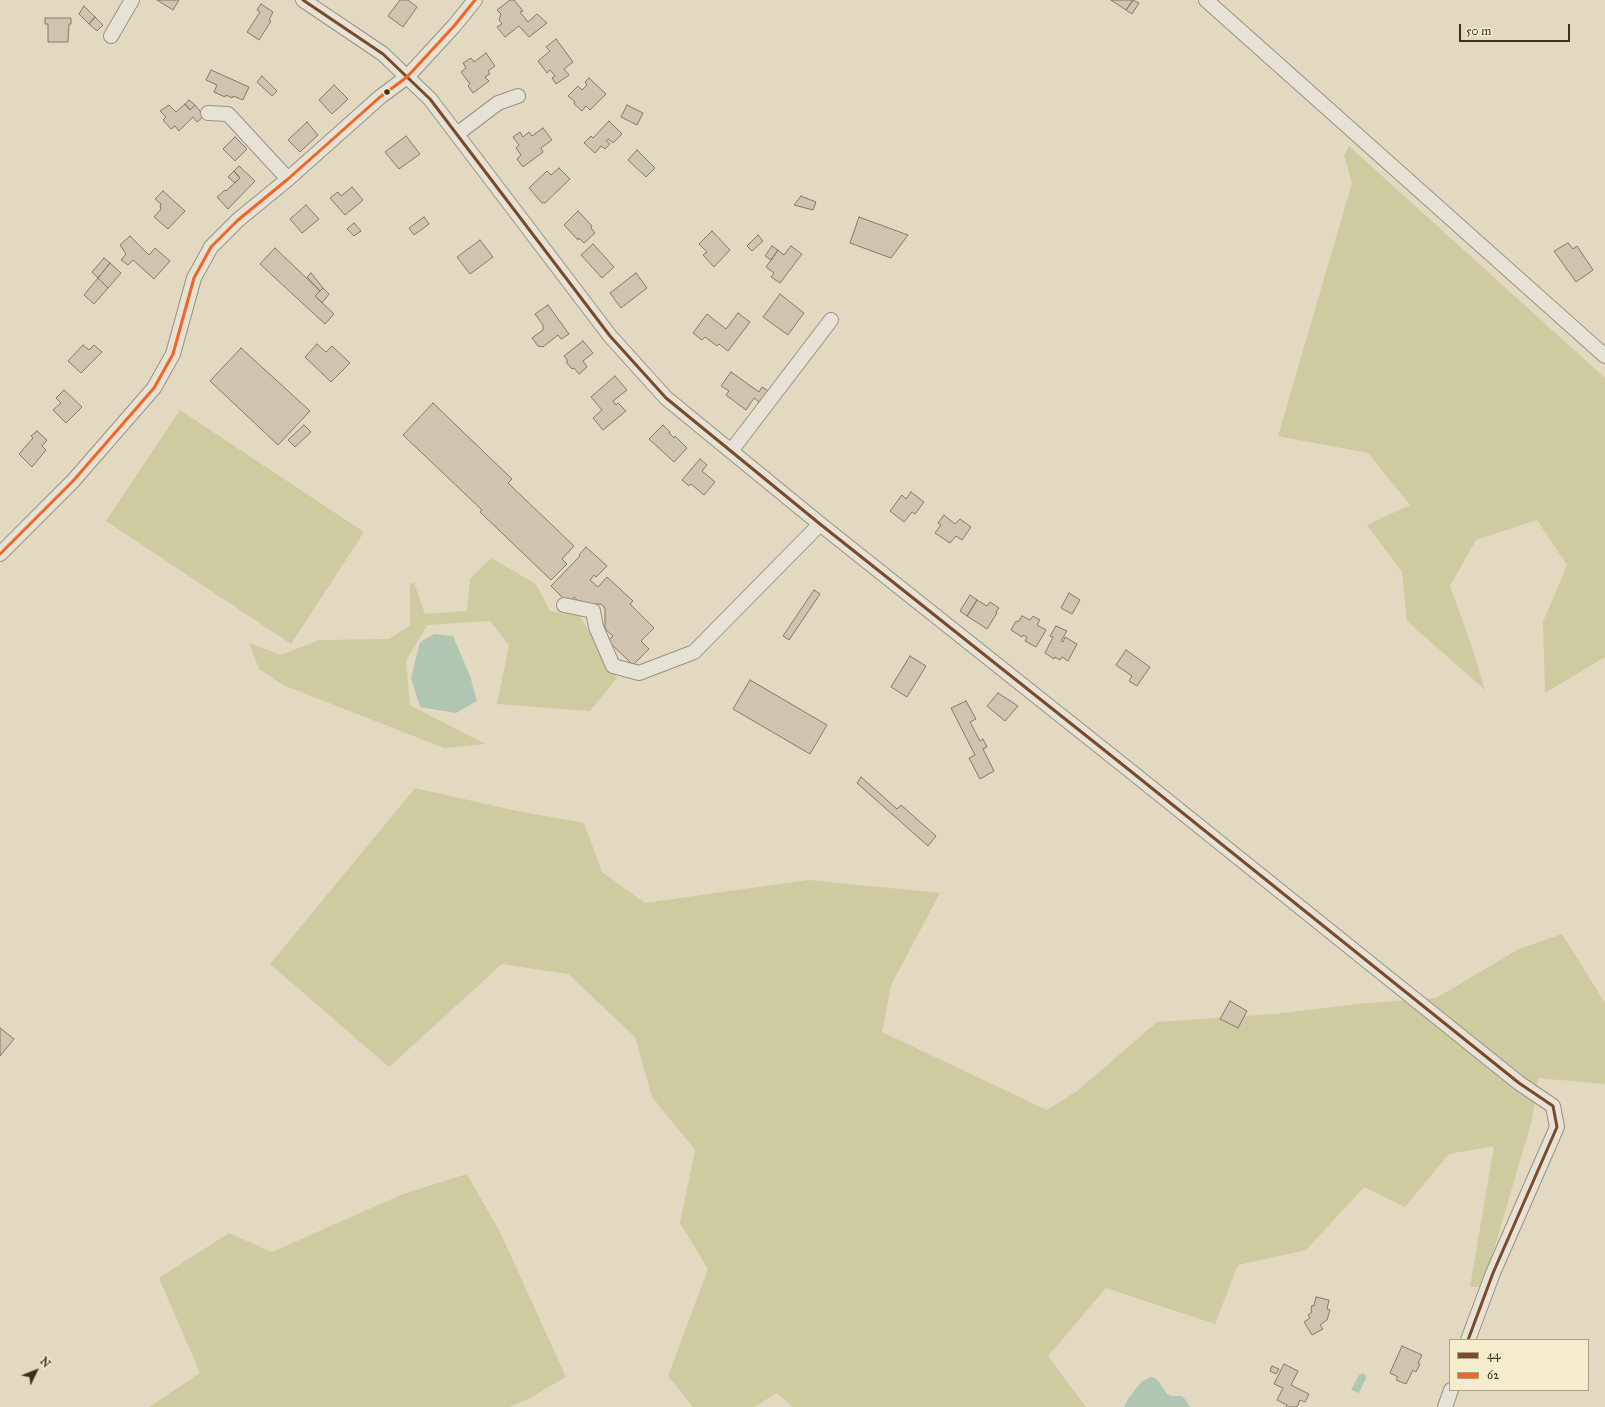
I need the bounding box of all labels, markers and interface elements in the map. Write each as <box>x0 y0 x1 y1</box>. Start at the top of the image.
scale bar <box>1461 16 1572 42</box>
text: 50 m <box>1466 24 1491 38</box>
unlabelled marker <box>382 87 392 97</box>
legend <box>1449 1339 1589 1391</box>
text: 44 <box>1487 1348 1500 1362</box>
north arrow <box>16 1351 56 1391</box>
text: N <box>37 1355 53 1370</box>
text: 62 <box>1487 1368 1499 1382</box>

